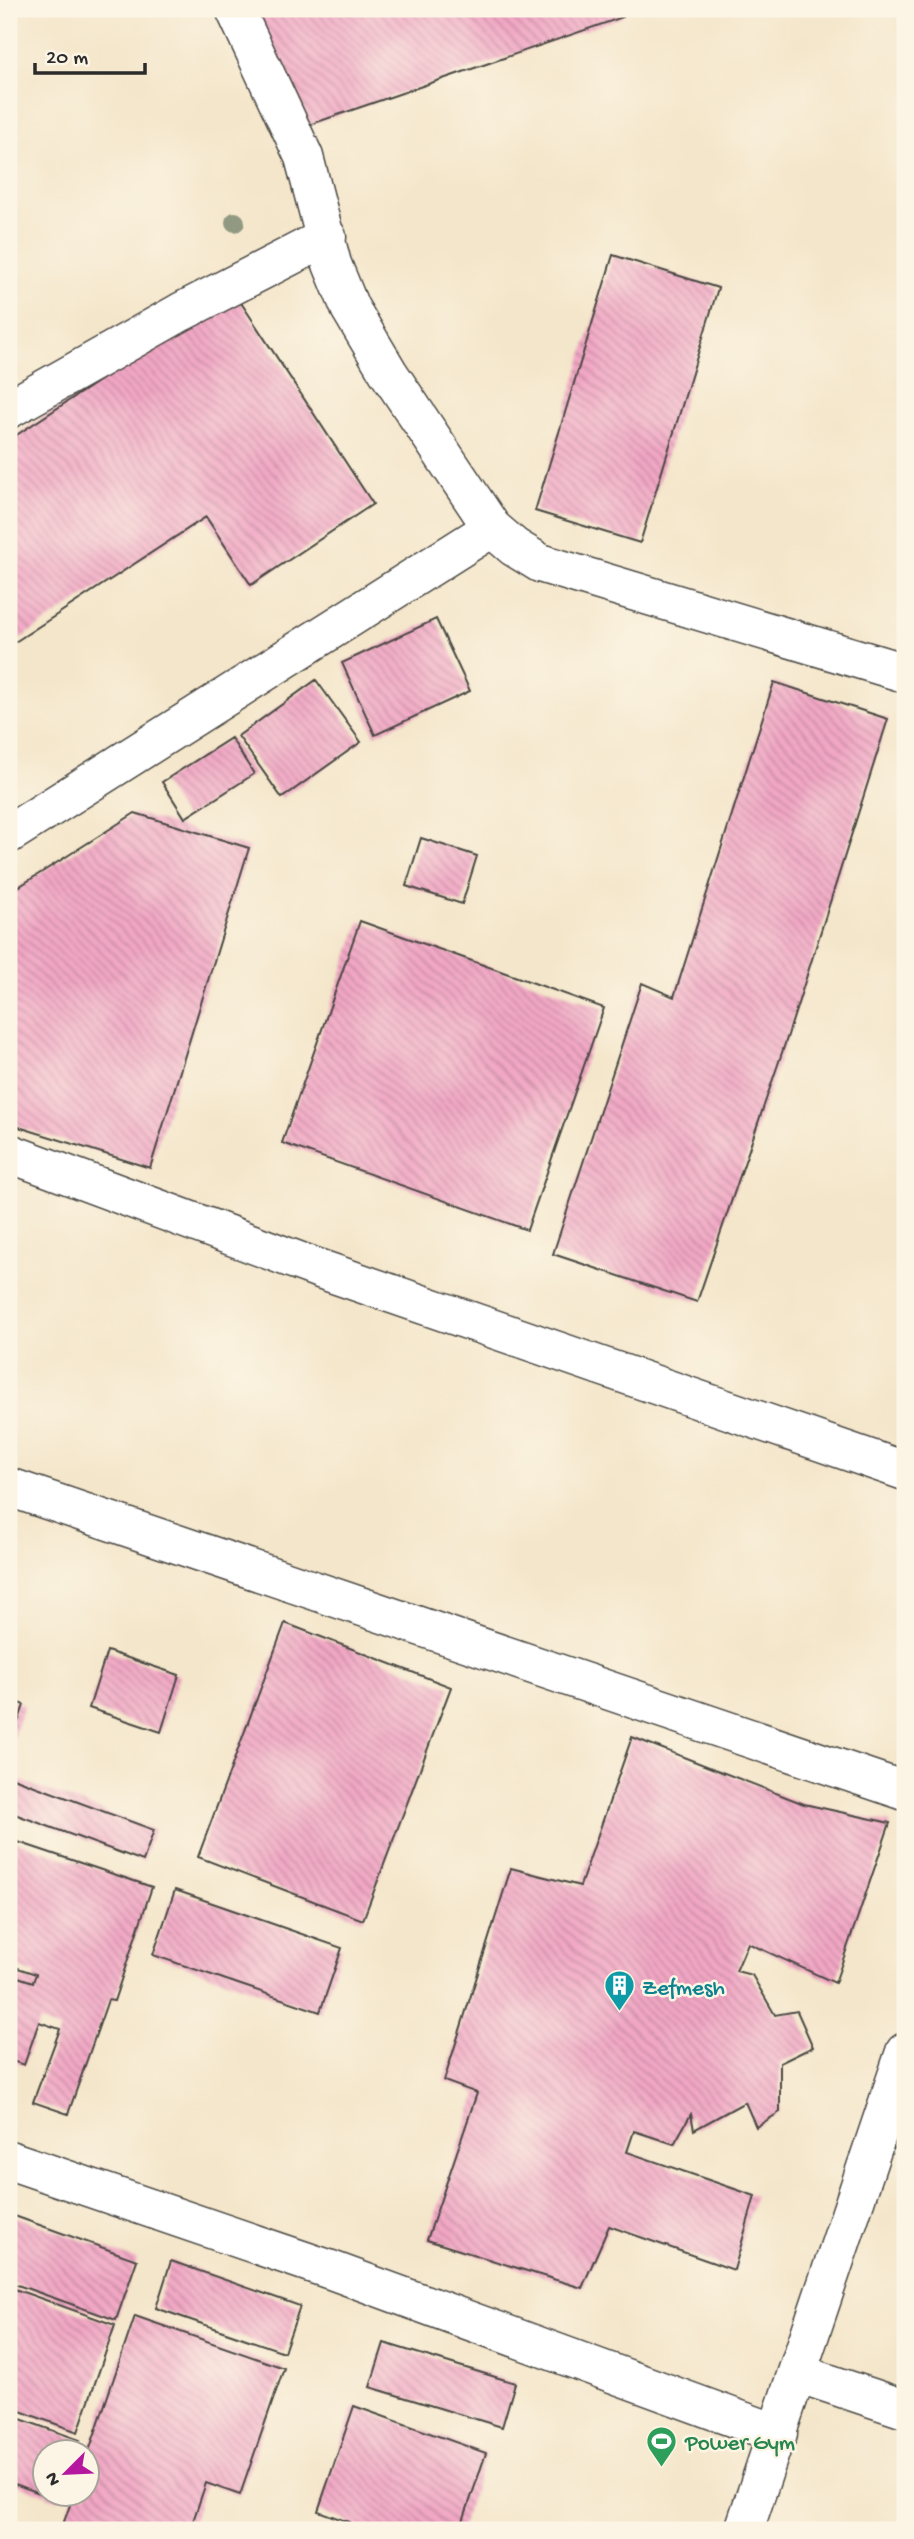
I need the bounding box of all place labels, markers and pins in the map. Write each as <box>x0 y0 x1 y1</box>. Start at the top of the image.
building icon: Zefmesh <box>602 1969 636 2013</box>
place label: Zefmesh <box>642 1976 725 2003</box>
sports icon: Power Gym <box>645 2424 679 2468</box>
place label: Power Gym <box>684 2431 795 2458</box>

